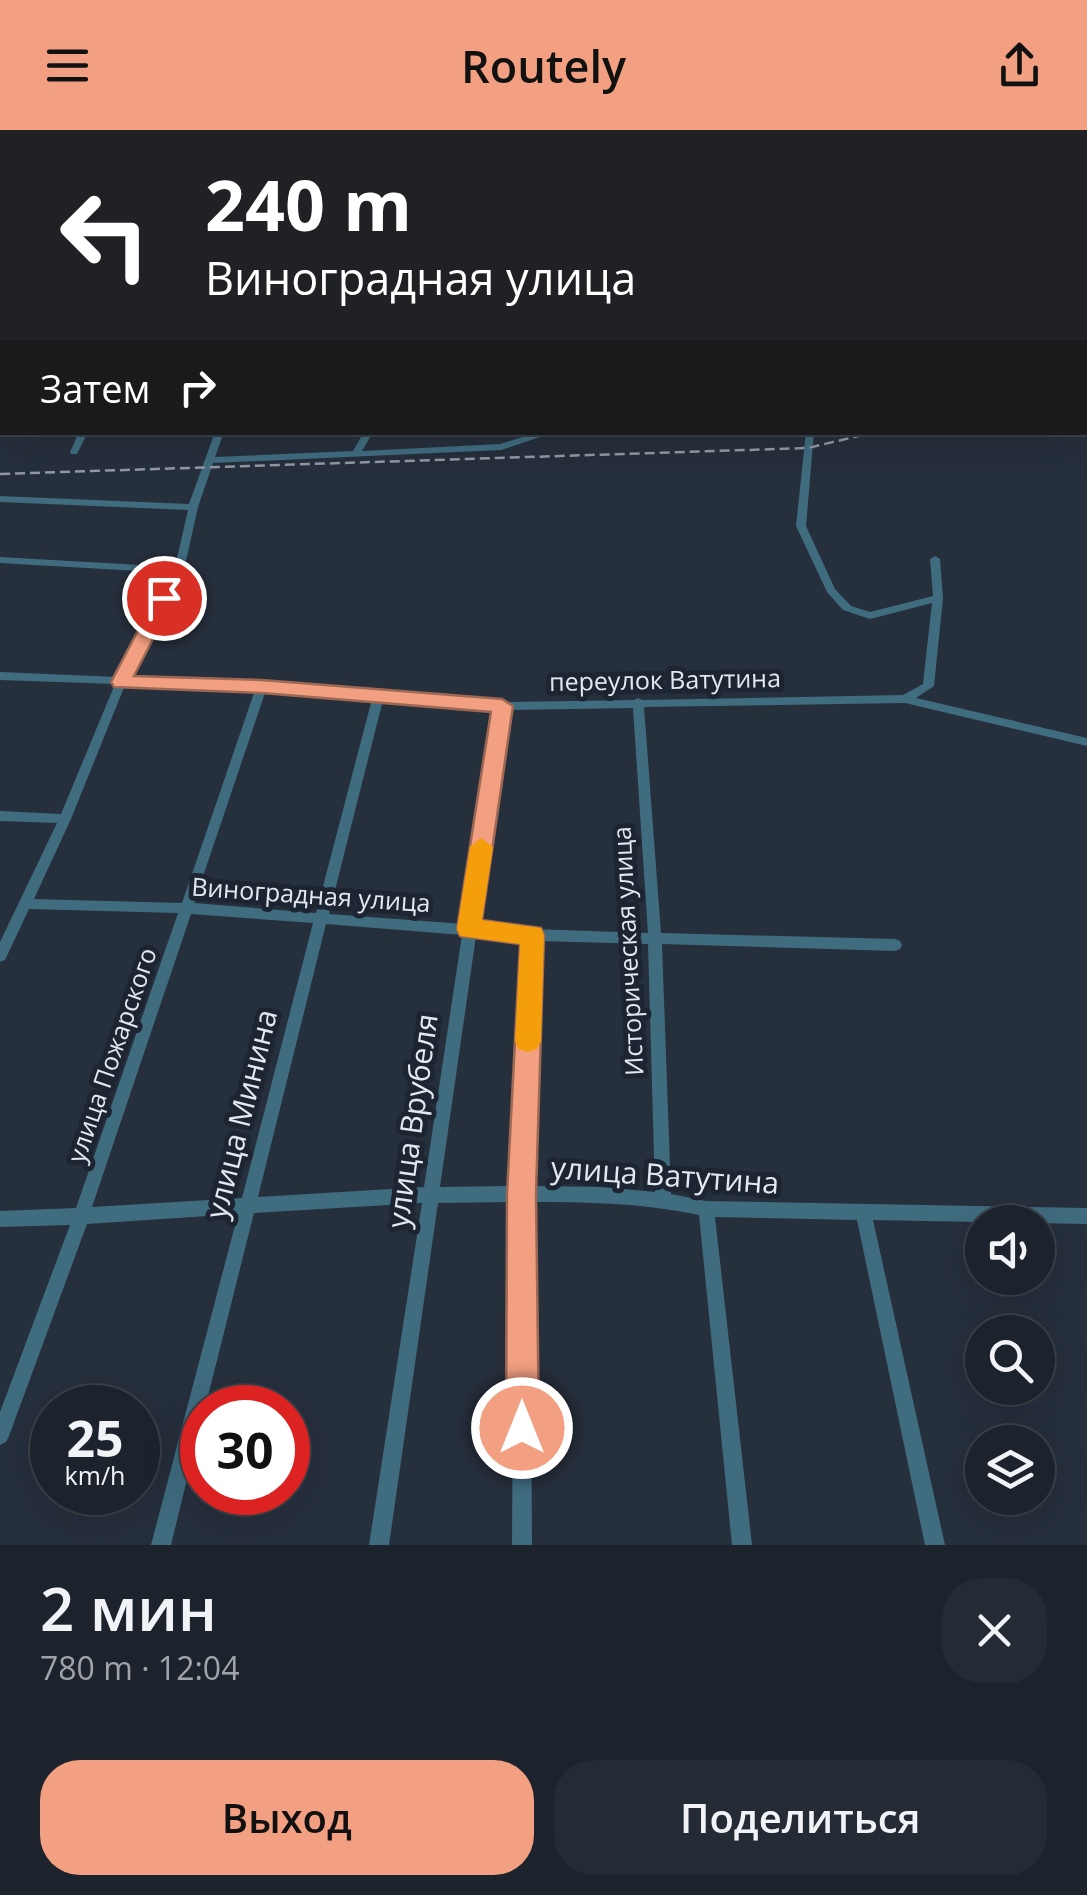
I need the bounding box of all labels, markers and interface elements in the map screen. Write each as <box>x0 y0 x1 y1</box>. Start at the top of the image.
text: Routely <box>461 35 626 96</box>
icon: menu <box>40 38 95 93</box>
icon: share <box>992 38 1047 93</box>
text: 240 m <box>205 156 412 252</box>
icon: left <box>40 170 170 300</box>
text: Виноградная улица <box>205 247 636 308</box>
icon: right <box>170 360 225 415</box>
text: Затем <box>40 362 150 414</box>
pin <box>122 556 207 641</box>
icon: arrive <box>137 571 192 626</box>
street label: переулок Ватутина <box>549 660 781 698</box>
street label: Историческая улица <box>603 826 651 1077</box>
street label: Виноградная улица <box>190 869 432 919</box>
street label: улица Пожарского <box>58 943 164 1167</box>
street label: улица Минина <box>195 1005 286 1223</box>
street label: улица Врубеля <box>376 1011 447 1230</box>
street label: улица Ватутина <box>550 1146 781 1203</box>
map controls <box>965 1205 1055 1515</box>
button: sound <box>965 1205 1055 1295</box>
button: search <box>965 1315 1055 1405</box>
position arrow <box>470 1376 574 1480</box>
speed limit sign: 30 <box>180 1385 310 1515</box>
text: 25 <box>66 1404 124 1472</box>
button: layers <box>965 1425 1055 1515</box>
text: km/h <box>65 1458 125 1492</box>
text: 2 мин <box>40 1567 217 1649</box>
button: close <box>942 1578 1047 1683</box>
text: 780 m · 12:04 <box>40 1646 239 1689</box>
button: Выход <box>40 1760 534 1875</box>
button: Поделиться <box>554 1760 1047 1875</box>

